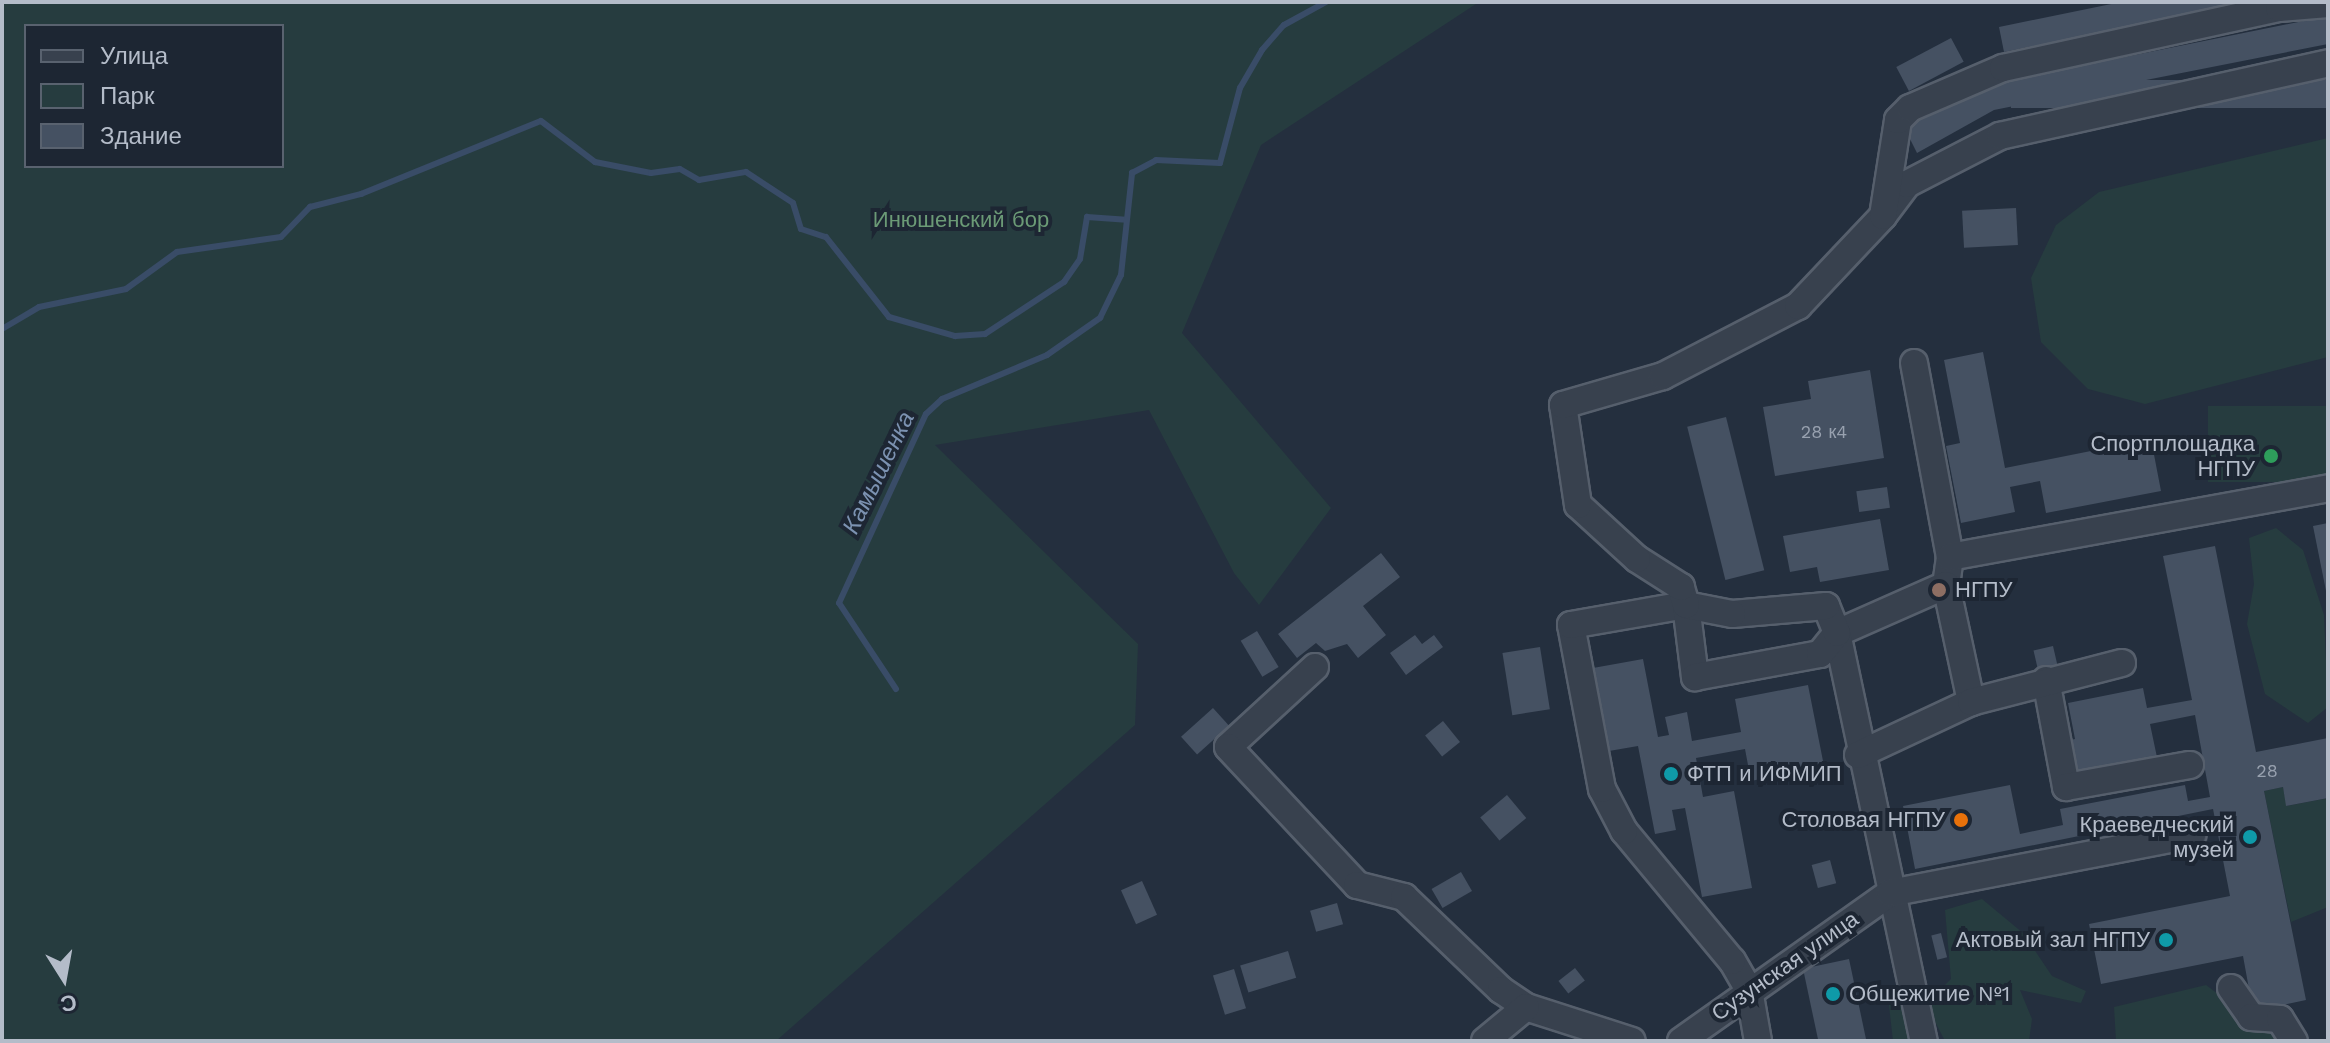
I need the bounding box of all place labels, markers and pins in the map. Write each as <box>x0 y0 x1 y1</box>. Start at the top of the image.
place label: Спортплощадка НГПУ <box>2090 430 2255 482</box>
marker: Спортплощадка НГПУ <box>2262 447 2280 465</box>
place label: НГПУ <box>1955 577 2013 603</box>
marker: НГПУ <box>1930 581 1948 599</box>
place label: ФТП и ИФМИП <box>1687 761 1842 787</box>
marker: ФТП и ИФМИП <box>1662 765 1680 783</box>
place label: Столовая НГПУ <box>1782 807 1945 833</box>
marker: Столовая НГПУ <box>1952 811 1970 829</box>
place label: Краеведческий музей <box>2080 811 2234 862</box>
marker: Краеведческий музей <box>2241 828 2259 846</box>
place label: Актовый зал НГПУ <box>1956 927 2150 953</box>
marker: Актовый зал НГПУ <box>2157 931 2175 949</box>
place label: Общежитие №1 <box>1849 981 2010 1007</box>
marker: Общежитие №1 <box>1824 985 1842 1003</box>

